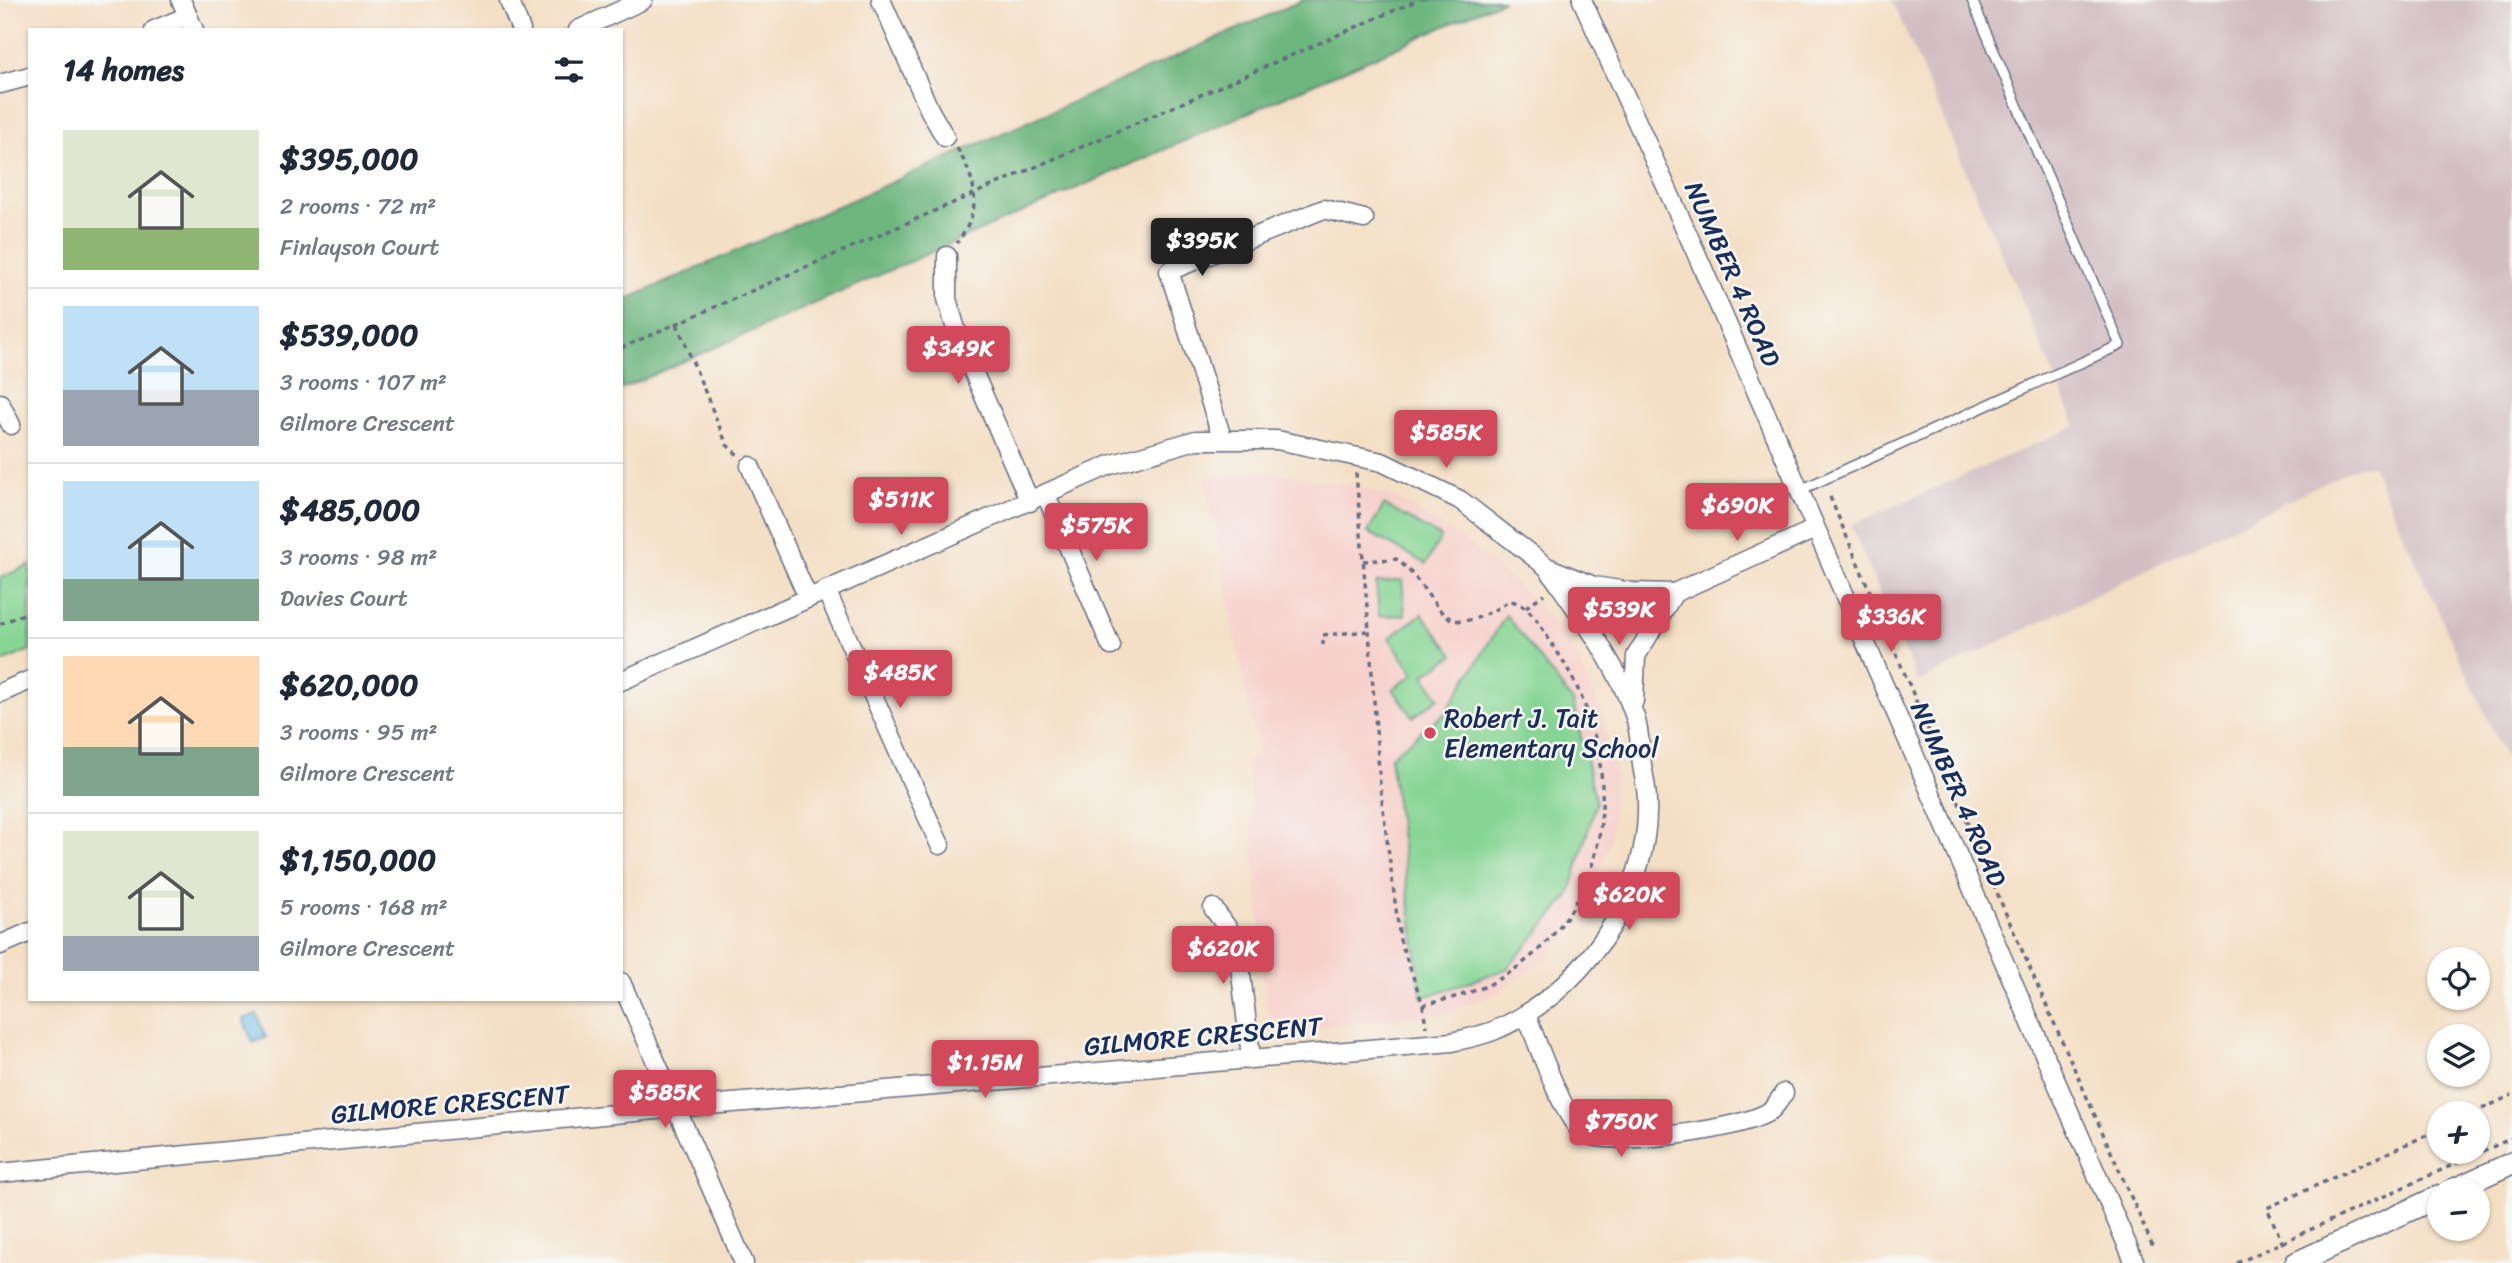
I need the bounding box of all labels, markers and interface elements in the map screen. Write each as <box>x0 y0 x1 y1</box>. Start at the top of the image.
text: 14 homes <box>63 43 184 97</box>
icon: filters <box>550 51 588 89</box>
text: $395,000 <box>280 132 418 186</box>
icon: home <box>119 158 203 242</box>
street label: NUMBER 4 ROAD <box>1671 174 1795 375</box>
text: 2 rooms · 72 m² <box>280 186 436 227</box>
pin: $395K <box>1153 218 1251 278</box>
text: $395K <box>1167 220 1237 261</box>
text: Finlayson Court <box>280 227 439 268</box>
text: $539,000 <box>280 308 418 362</box>
pin: $349K <box>909 326 1007 386</box>
text: $349K <box>923 328 993 369</box>
icon: home <box>119 334 203 418</box>
text: 3 rooms · 107 m² <box>280 362 447 403</box>
text: Gilmore Crescent <box>280 403 455 444</box>
pin: $585K <box>1397 410 1495 470</box>
text: $585K <box>1410 412 1482 453</box>
pin: $511K <box>852 477 950 537</box>
text: $511K <box>869 479 933 520</box>
text: $485,000 <box>280 483 420 537</box>
pin: $690K <box>1688 484 1786 543</box>
text: $690K <box>1701 485 1773 526</box>
pin: $575K <box>1047 504 1145 563</box>
text: $575K <box>1061 505 1131 546</box>
icon: home <box>119 509 203 593</box>
text: 3 rooms · 98 m² <box>280 537 437 578</box>
text: Davies Court <box>280 578 408 619</box>
pin: $539K <box>1570 588 1668 647</box>
text: $539K <box>1584 589 1654 630</box>
pin: $336K <box>1842 594 1940 654</box>
text: $336K <box>1857 596 1925 637</box>
pin: $485K <box>851 650 949 710</box>
text: $485K <box>864 652 936 693</box>
text: $620,000 <box>280 658 418 712</box>
icon: home <box>119 684 203 768</box>
street label: NUMBER 4 ROAD <box>1897 694 2021 895</box>
place label: Robert J. Tait Elementary School <box>1444 695 1659 771</box>
text: 3 rooms · 95 m² <box>280 712 437 753</box>
marker: Robert J. Tait Elementary School <box>1422 725 1438 741</box>
text: Gilmore Crescent <box>280 753 455 794</box>
text: $1,150,000 <box>280 833 436 887</box>
icon: home <box>119 859 203 943</box>
pin: $620K <box>1580 872 1678 932</box>
text: $620K <box>1594 874 1664 915</box>
text: 5 rooms · 168 m² <box>280 887 448 928</box>
pin: $620K <box>1174 926 1272 986</box>
text: Gilmore Crescent <box>280 928 455 969</box>
text: $620K <box>1188 928 1258 969</box>
map controls <box>2427 947 2490 1241</box>
button: locate <box>2427 947 2490 1010</box>
street label: GILMORE CRESCENT <box>1082 1003 1326 1069</box>
button: layers <box>2427 1024 2490 1087</box>
pin: $1.15M <box>928 1040 1042 1100</box>
text: $1.15M <box>948 1042 1022 1083</box>
pin: $585K <box>616 1070 714 1130</box>
street label: GILMORE CRESCENT <box>329 1071 573 1137</box>
text: $585K <box>629 1072 701 1113</box>
pin: $750K <box>1572 1100 1670 1159</box>
text: $750K <box>1585 1101 1657 1142</box>
button: + <box>2427 1101 2490 1164</box>
button: − <box>2427 1178 2490 1241</box>

